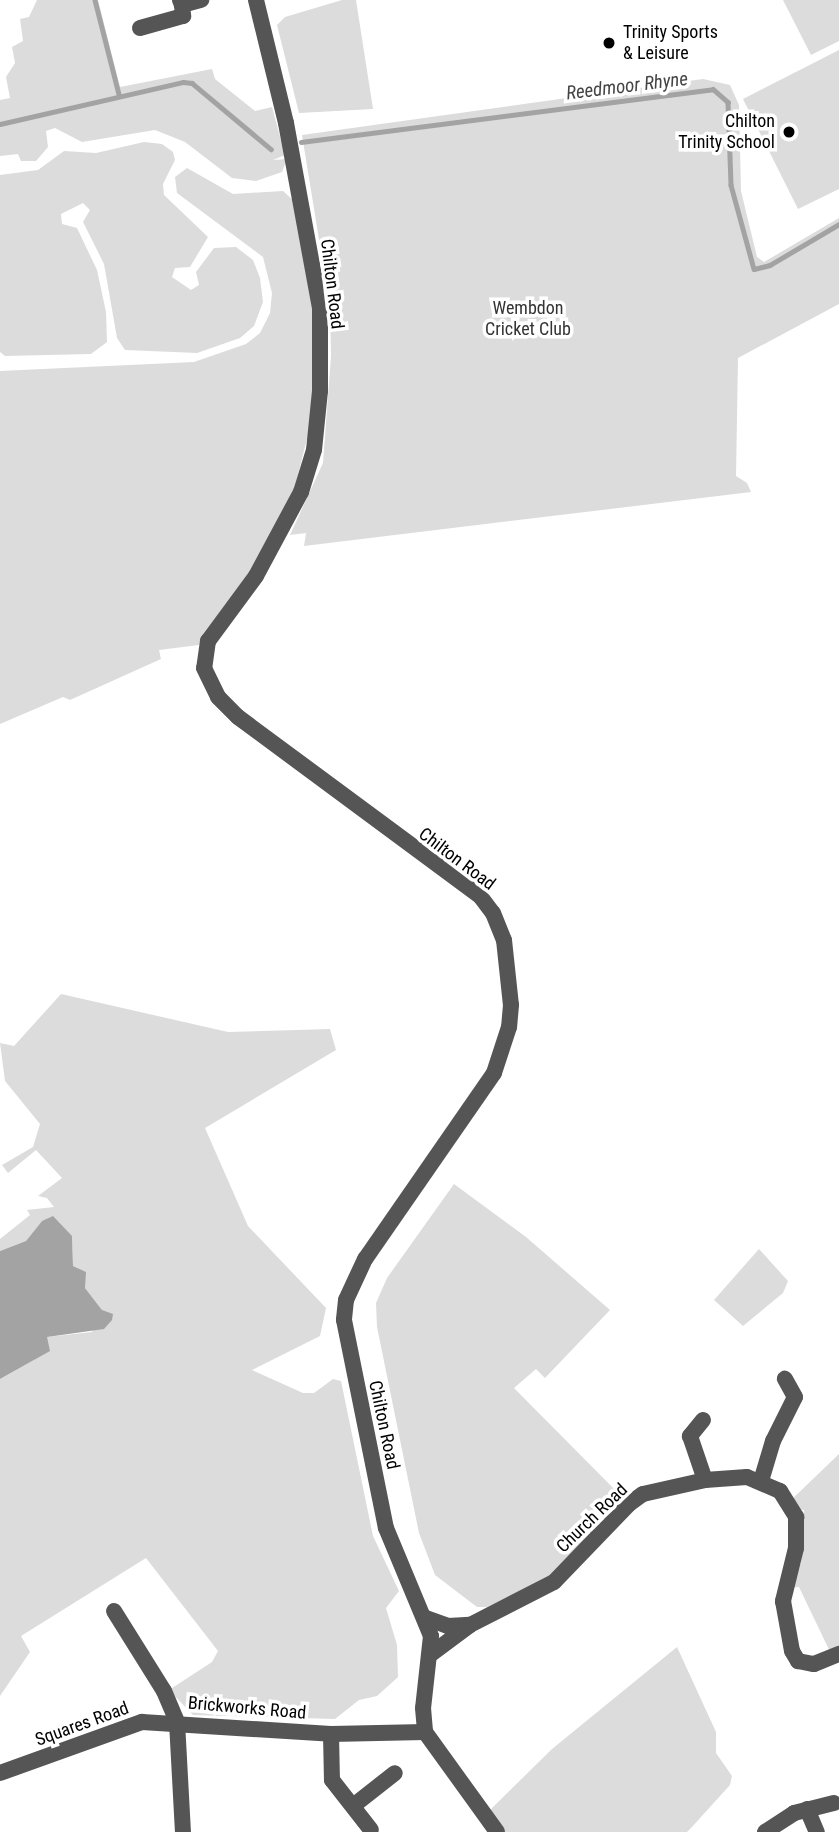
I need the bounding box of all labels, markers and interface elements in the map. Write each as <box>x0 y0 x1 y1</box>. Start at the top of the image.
place label: Trinity Sports & Leisure <box>623 22 718 64</box>
marker: Trinity Sports & Leisure <box>601 35 617 51</box>
water label: Reedmoor Rhyne <box>565 67 689 105</box>
place label: Chilton Trinity School <box>678 111 775 154</box>
marker: Chilton Trinity School <box>781 124 797 140</box>
street label: Chilton Road <box>316 238 348 330</box>
park label: Wembdon Cricket Club <box>485 298 571 340</box>
street label: Chilton Road <box>414 823 500 895</box>
street label: Chilton Road <box>364 1379 404 1471</box>
street label: Church Road <box>552 1479 632 1557</box>
street label: Brickworks Road <box>187 1692 307 1724</box>
street label: Squares Road <box>32 1697 132 1751</box>

